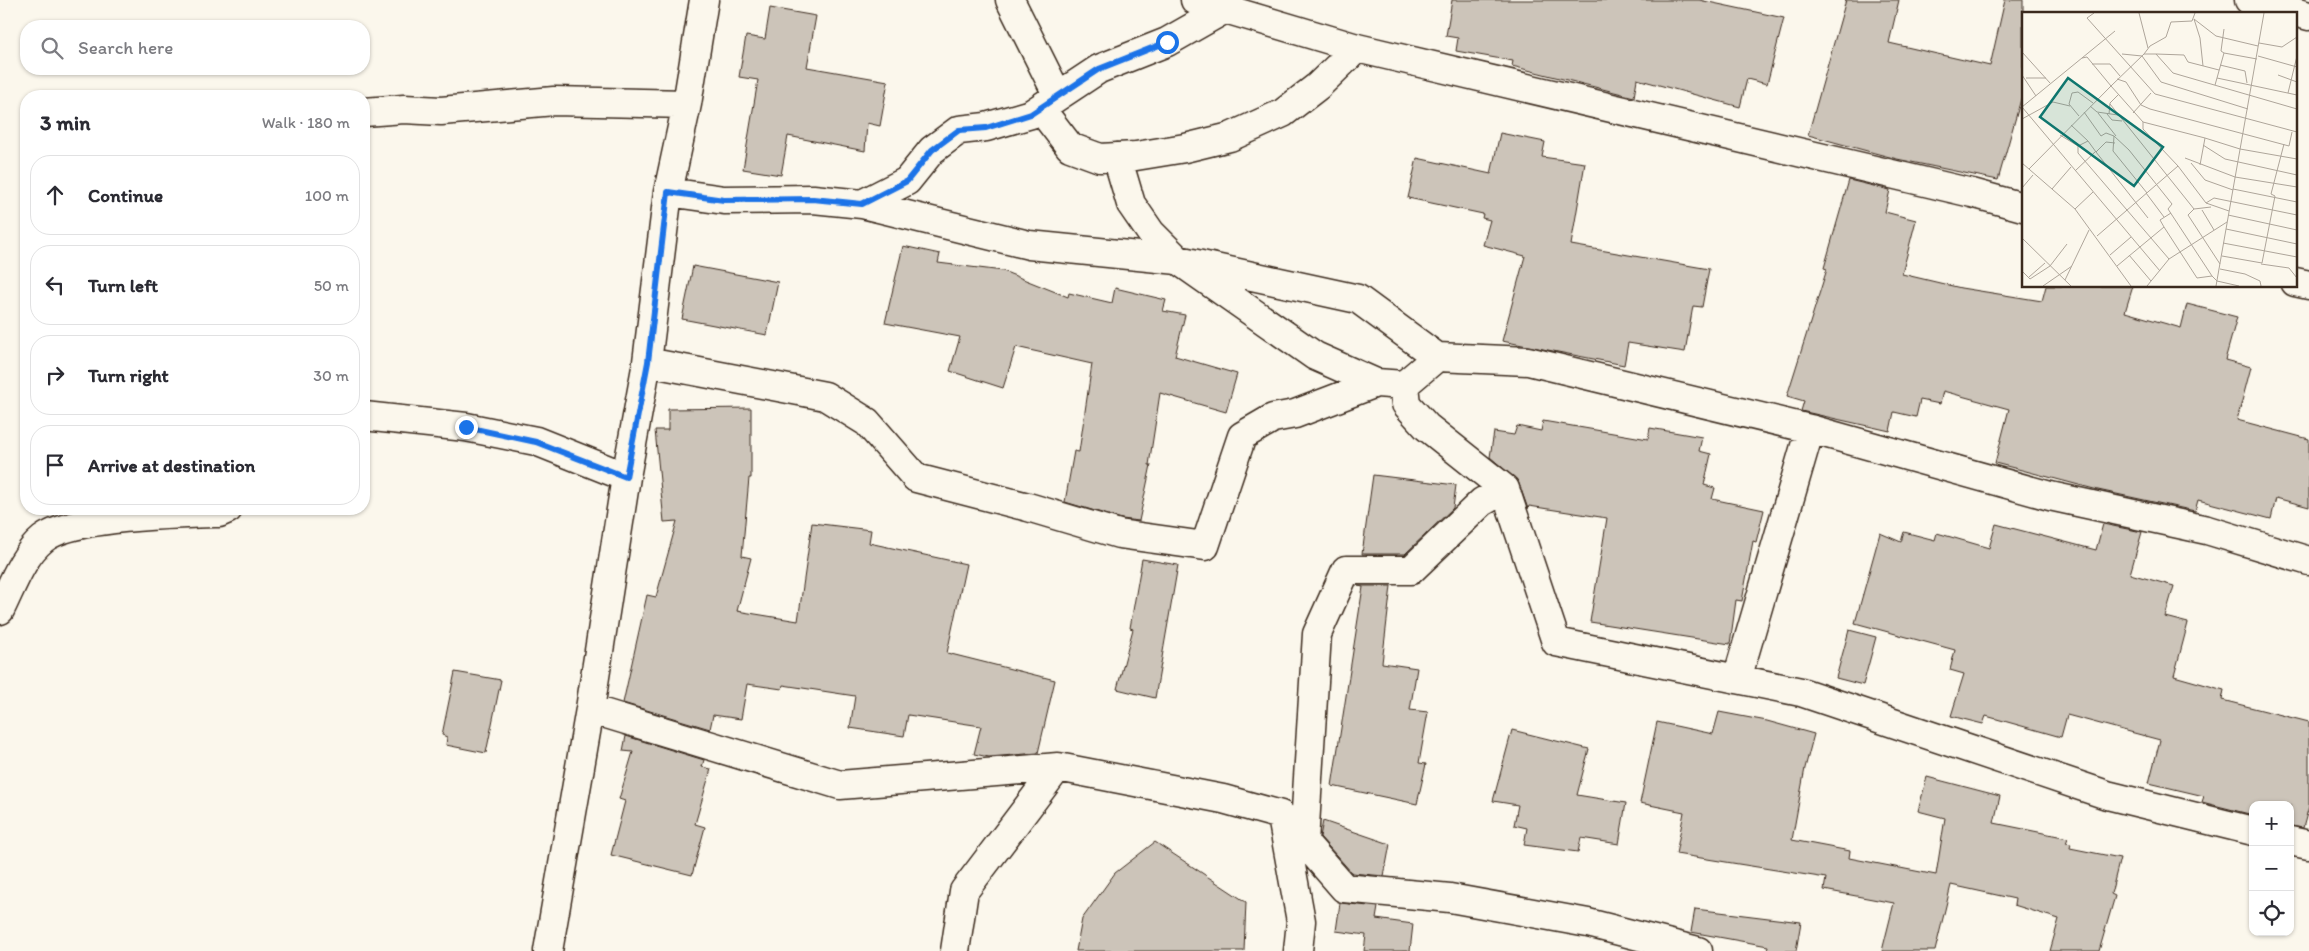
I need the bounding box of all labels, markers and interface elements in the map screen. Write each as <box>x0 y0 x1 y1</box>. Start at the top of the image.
inset map <box>2022 12 2296 288</box>
search box <box>20 20 370 75</box>
route start <box>1156 31 1179 54</box>
icon: search <box>38 34 66 62</box>
text: Search here <box>78 36 173 59</box>
text: 3 min <box>40 110 90 135</box>
text: Walk · 180 m <box>262 113 350 132</box>
icon: ahead <box>41 181 69 209</box>
text: Continue <box>88 184 163 207</box>
text: 100 m <box>305 186 349 205</box>
icon: left <box>41 271 69 299</box>
text: Turn left <box>88 274 158 297</box>
text: 50 m <box>314 276 349 295</box>
icon: right <box>41 361 69 389</box>
text: Turn right <box>88 364 169 387</box>
text: 30 m <box>313 366 349 385</box>
route end <box>455 416 478 439</box>
icon: arrive <box>41 451 69 479</box>
text: Arrive at destination <box>88 454 255 477</box>
map controls <box>2249 801 2294 936</box>
button: + <box>2249 801 2294 846</box>
button: − <box>2249 846 2294 891</box>
button: locate <box>2249 891 2294 936</box>

